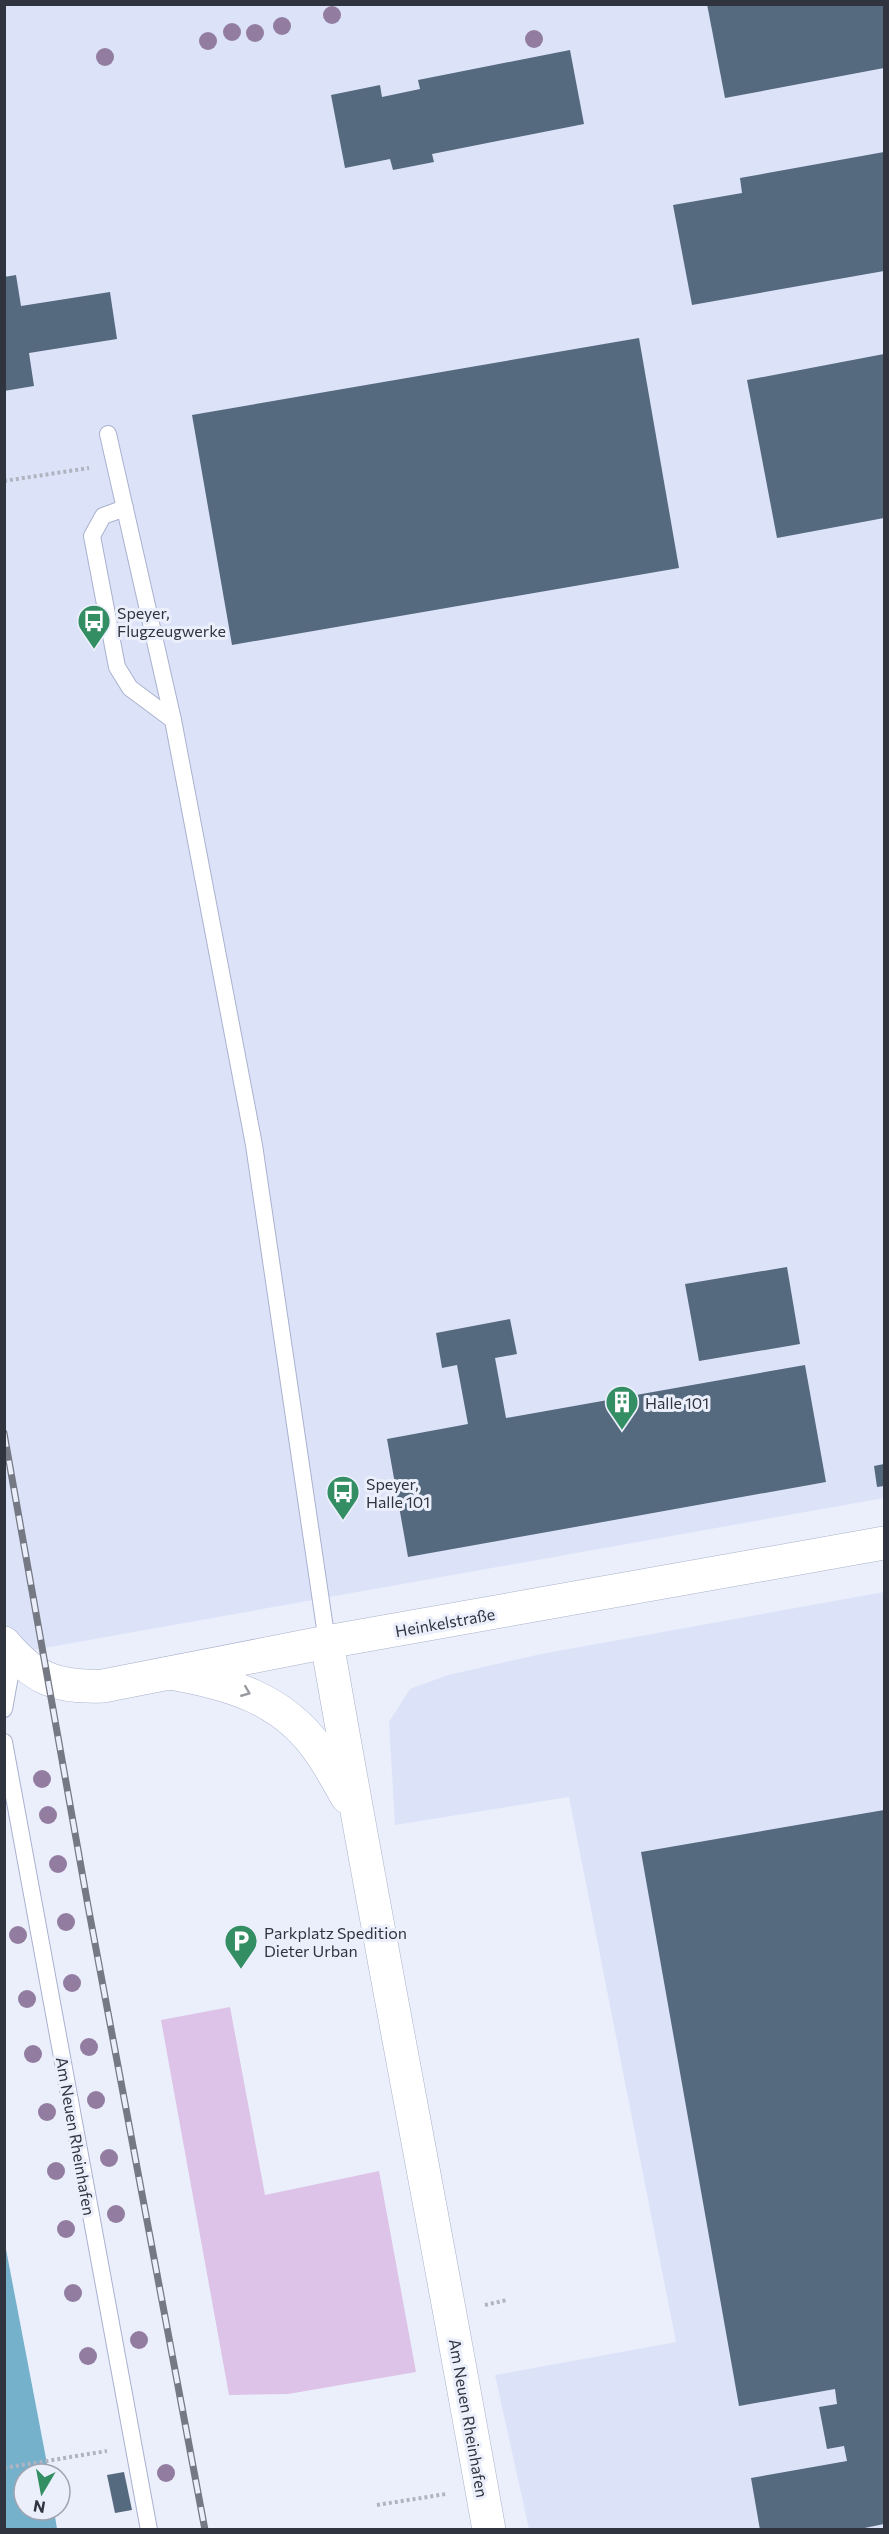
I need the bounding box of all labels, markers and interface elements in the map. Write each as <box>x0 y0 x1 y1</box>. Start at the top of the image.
bus stop icon: Speyer, Flugzeugwerke <box>76 603 112 650</box>
place label: Speyer, Flugzeugwerke <box>117 603 226 640</box>
building icon: Halle 101 <box>604 1384 640 1431</box>
place label: Halle 101 <box>645 1393 709 1412</box>
bus stop icon: Speyer, Halle 101 <box>325 1474 361 1521</box>
place label: Speyer, Halle 101 <box>366 1474 430 1511</box>
street label: Heinkelstraße <box>394 1604 496 1640</box>
one-way arrow <box>239 1685 250 1697</box>
parking icon: Parkplatz Spedition Dieter Urban <box>223 1923 259 1970</box>
place label: Parkplatz Spedition Dieter Urban <box>264 1923 407 1960</box>
street label: Am Neuen Rheinhafen <box>53 2055 99 2217</box>
street label: Am Neuen Rheinhafen <box>446 2337 492 2499</box>
north arrow <box>12 2462 72 2522</box>
text: N <box>32 2497 47 2518</box>

